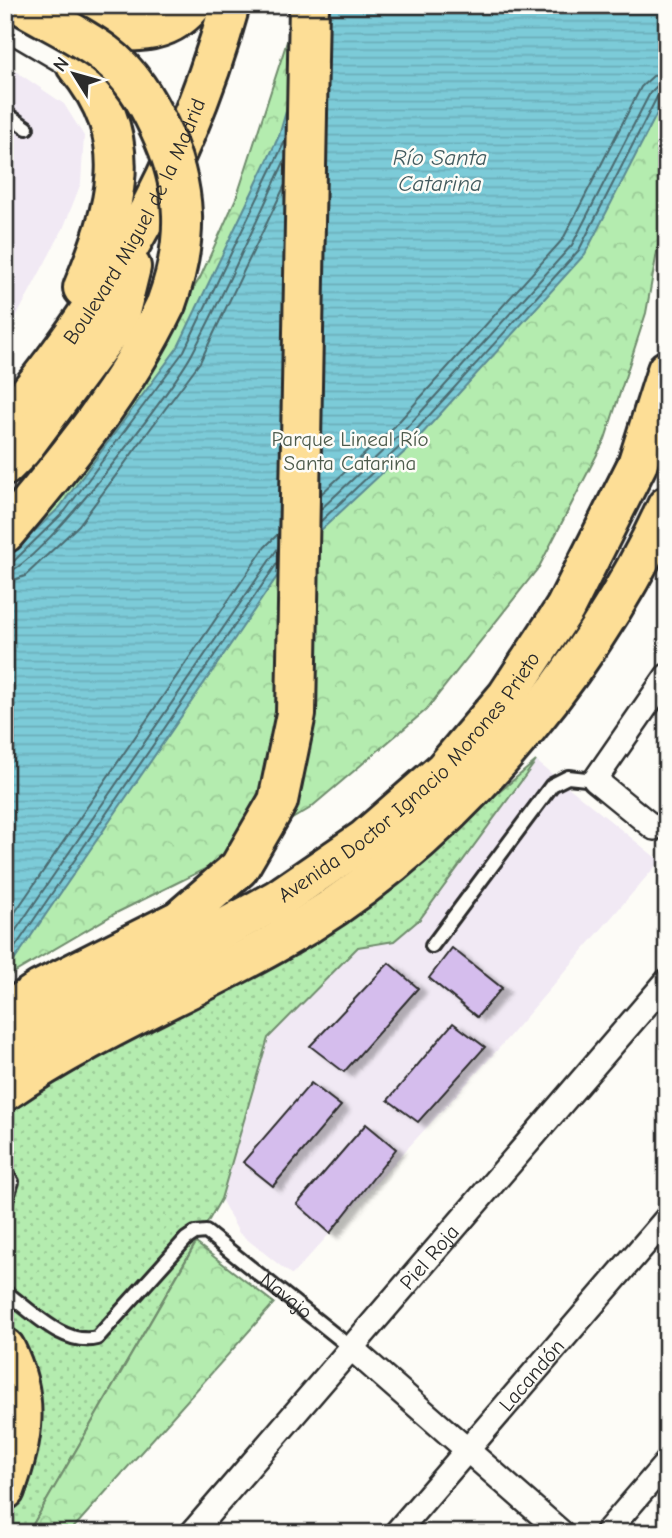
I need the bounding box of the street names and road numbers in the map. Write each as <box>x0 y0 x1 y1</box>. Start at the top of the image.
street label: Boulevard Miguel de la Madrid <box>58 95 210 349</box>
street label: Avenida Doctor Ignacio Morones Prieto <box>274 647 545 907</box>
street label: Piel Roja <box>395 1220 464 1294</box>
street label: Navajo <box>255 1268 317 1324</box>
street label: Lacandón <box>494 1334 569 1416</box>

